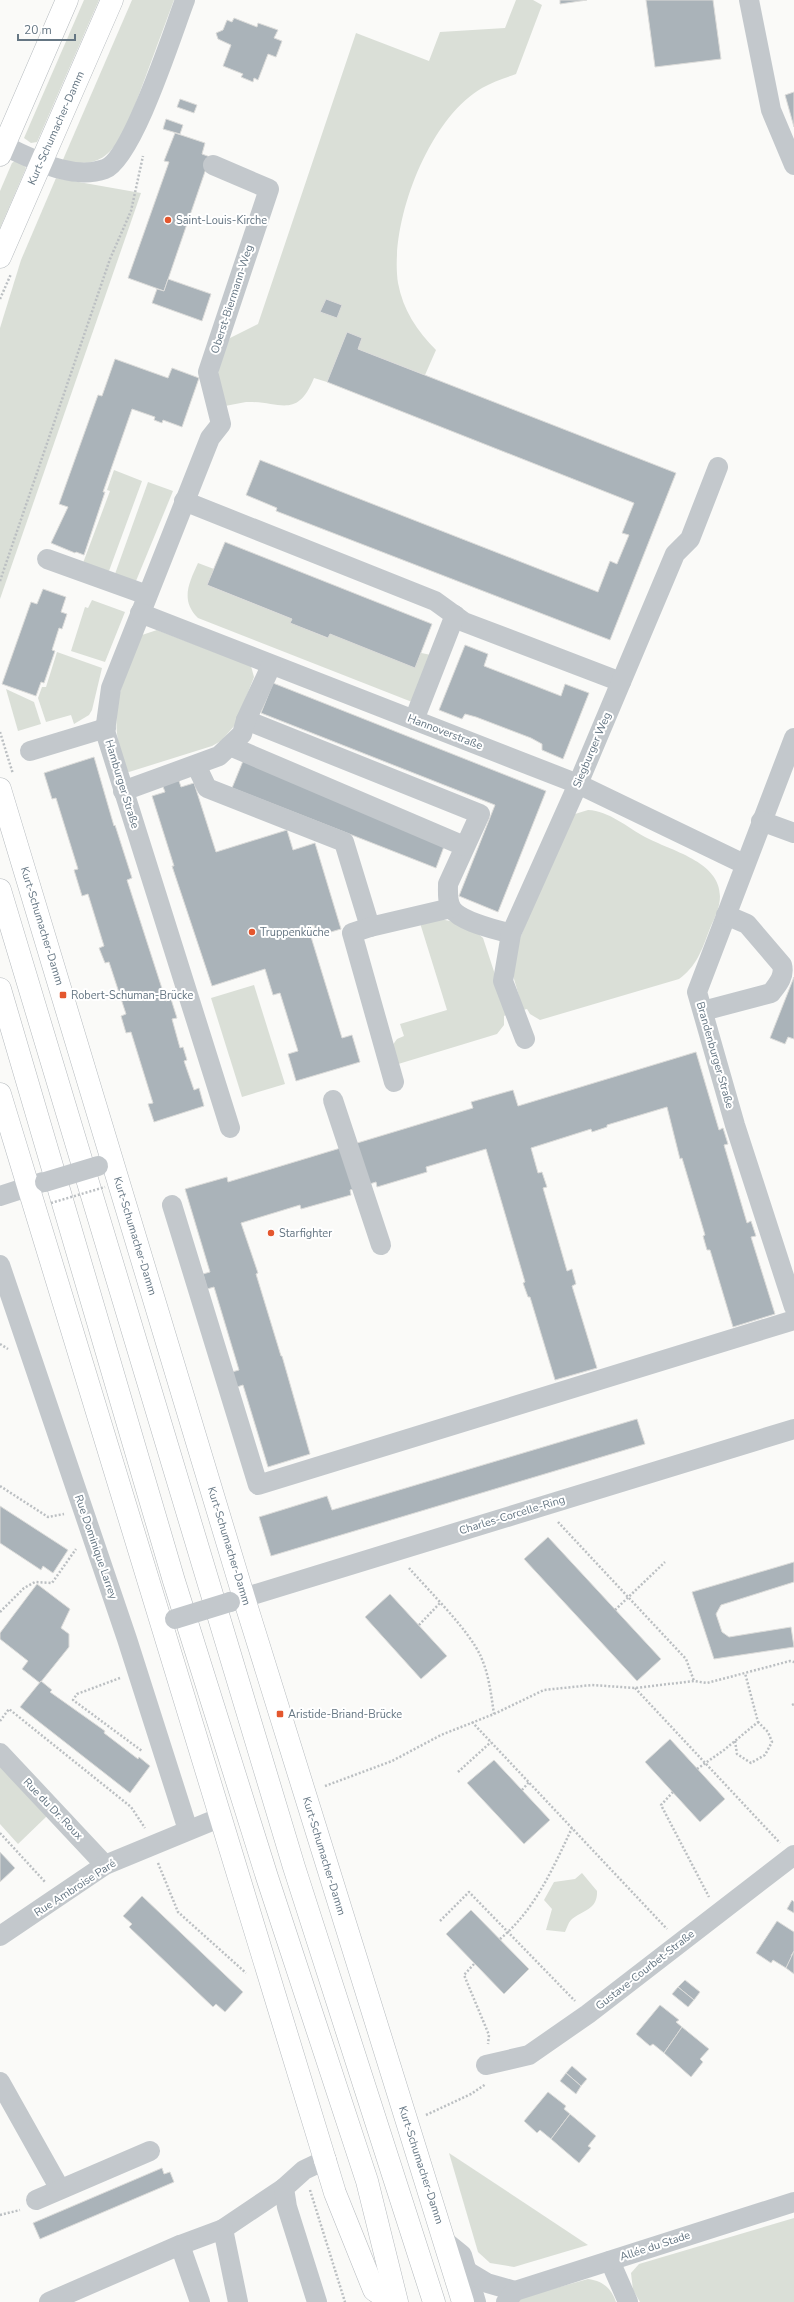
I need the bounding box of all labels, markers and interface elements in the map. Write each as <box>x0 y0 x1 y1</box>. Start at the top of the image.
scale bar <box>18 16 75 42</box>
text: 20 m <box>24 22 52 38</box>
street label: Kurt-Schumacher-Damm <box>24 69 88 187</box>
place label: Saint-Louis-Kirche <box>176 213 267 228</box>
marker: Saint-Louis-Kirche <box>163 215 173 225</box>
street label: Oberst-Biermann-Weg <box>207 243 257 355</box>
street label: Siegburger Weg <box>569 710 615 790</box>
street label: Hannoverstraße <box>405 711 485 753</box>
street label: Hamburger Straße <box>101 738 143 830</box>
street label: Kurt-Schumacher-Damm <box>17 865 67 987</box>
place label: Truppenküche <box>260 925 330 940</box>
marker: Truppenküche <box>247 927 257 937</box>
place label: Robert-Schuman-Brücke <box>71 988 193 1003</box>
marker: Robert-Schuman-Brücke <box>58 990 68 1000</box>
street label: Brandenburger Straße <box>693 1000 737 1110</box>
street label: Kurt-Schumacher-Damm <box>110 1175 160 1297</box>
place label: Starfighter <box>279 1226 332 1241</box>
marker: Starfighter <box>266 1228 276 1238</box>
street label: Kurt-Schumacher-Damm <box>204 1485 254 1607</box>
street label: Charles-Corcelle-Ring <box>457 1492 567 1538</box>
street label: Rue Dominique Larrey <box>71 1493 121 1602</box>
place label: Aristide-Briand-Brücke <box>288 1707 402 1722</box>
marker: Aristide-Briand-Brücke <box>275 1709 285 1719</box>
street label: Rue du Dr. Roux <box>20 1775 86 1843</box>
street label: Kurt-Schumacher-Damm <box>299 1795 349 1917</box>
street label: Rue Ambroise Paré <box>31 1856 119 1920</box>
street label: Gustave-Courbet-Straße <box>592 1926 698 2013</box>
street label: Kurt-Schumacher-Damm <box>395 2104 447 2226</box>
street label: Allée du Stade <box>618 2228 692 2264</box>

